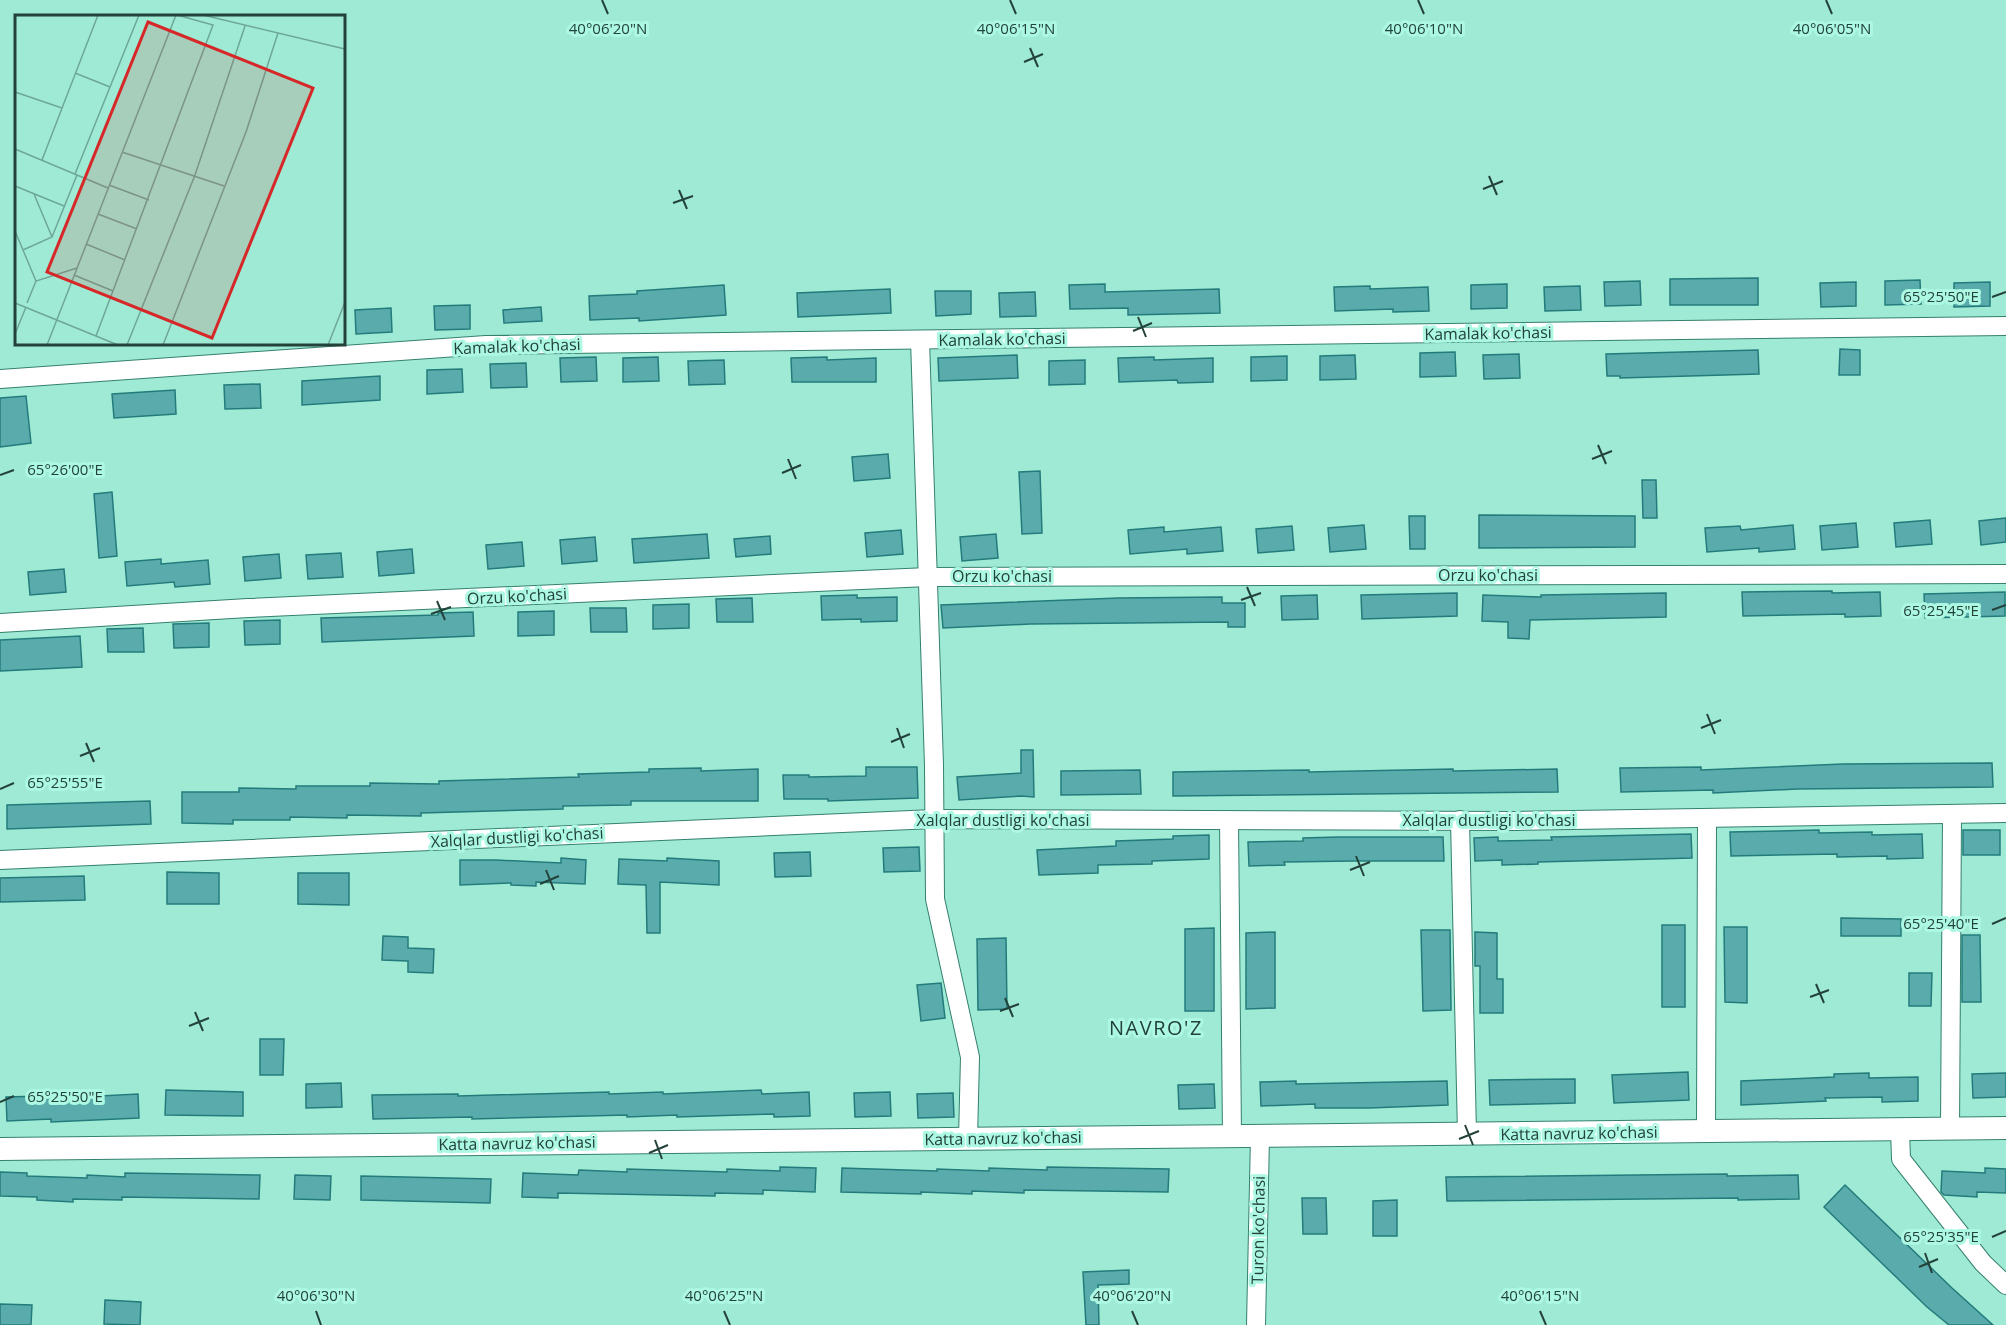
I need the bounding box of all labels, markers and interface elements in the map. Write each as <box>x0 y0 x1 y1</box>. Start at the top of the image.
inset map <box>15 15 345 345</box>
text: 40°06'20"N <box>569 18 647 38</box>
text: 40°06'15"N <box>977 18 1055 38</box>
text: 40°06'10"N <box>1385 18 1463 38</box>
text: 40°06'05"N <box>1793 18 1871 38</box>
text: 65°25'50"E <box>1903 286 1979 306</box>
street label: Kamalak ko'chasi <box>1424 321 1552 345</box>
street label: Kamalak ko'chasi <box>938 327 1066 351</box>
street label: Kamalak ko'chasi <box>453 333 581 359</box>
text: 65°26'00"E <box>27 459 103 479</box>
street label: Orzu ko'chasi <box>1438 564 1538 586</box>
street label: Orzu ko'chasi <box>952 565 1052 587</box>
street label: Orzu ko'chasi <box>466 582 568 610</box>
text: 65°25'45"E <box>1903 600 1979 620</box>
text: 65°25'55"E <box>27 772 103 792</box>
street label: Xalqlar dustligi ko'chasi <box>916 809 1090 831</box>
street label: Xalqlar dustligi ko'chasi <box>1402 809 1576 831</box>
street label: Xalqlar dustligi ko'chasi <box>430 821 604 853</box>
text: 65°25'40"E <box>1903 913 1979 933</box>
district label: NAVRO'Z <box>1109 1014 1203 1041</box>
text: 65°25'50"E <box>27 1086 103 1106</box>
street label: Katta navruz ko'chasi <box>1500 1121 1658 1145</box>
street label: Katta navruz ko'chasi <box>924 1126 1082 1150</box>
street label: Katta navruz ko'chasi <box>438 1131 596 1155</box>
street label: Turon ko'chasi <box>1246 1176 1270 1284</box>
text: 65°25'35"E <box>1903 1226 1979 1246</box>
text: 40°06'30"N <box>277 1285 355 1305</box>
text: 40°06'25"N <box>685 1285 763 1305</box>
text: 40°06'20"N <box>1093 1285 1171 1305</box>
text: 40°06'15"N <box>1501 1285 1579 1305</box>

